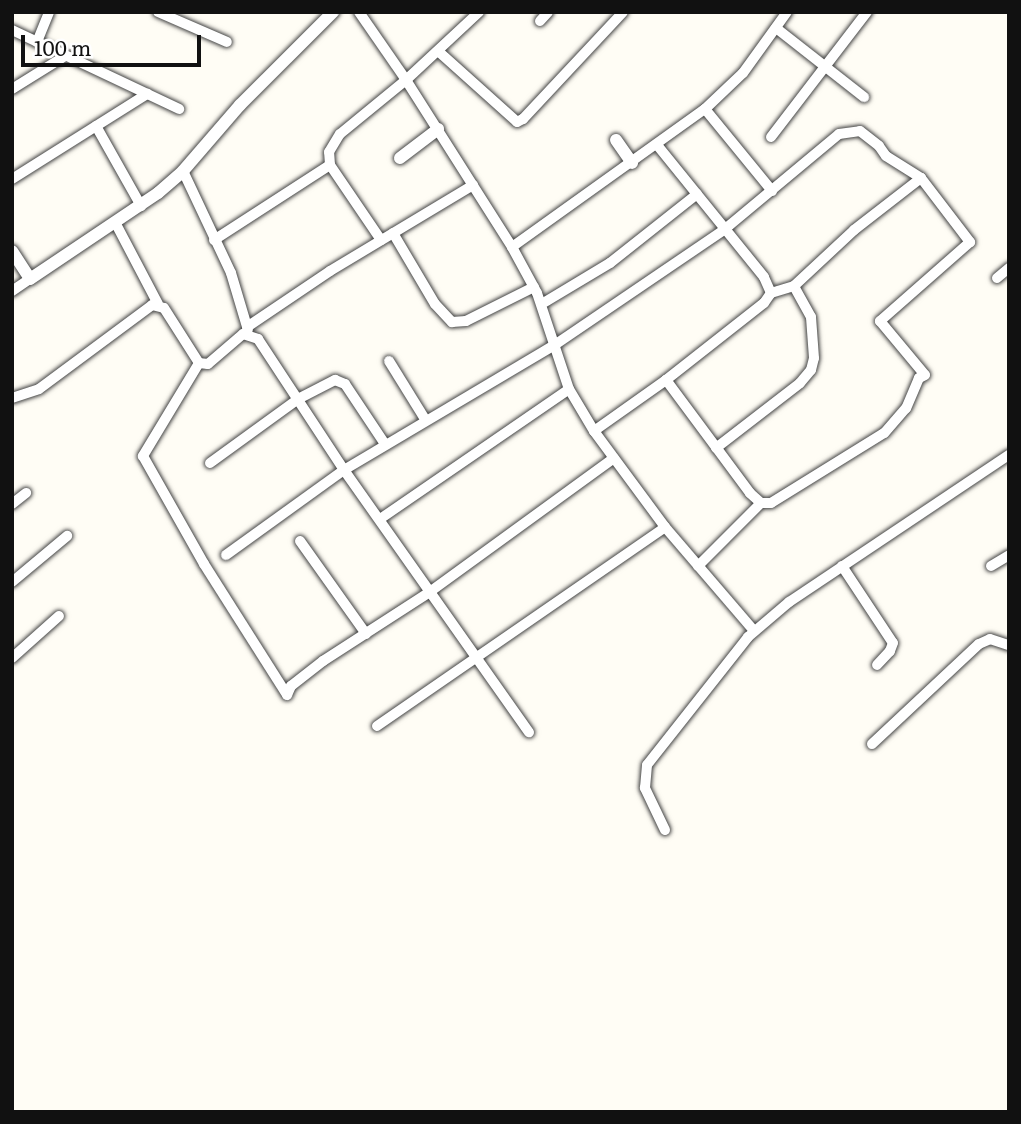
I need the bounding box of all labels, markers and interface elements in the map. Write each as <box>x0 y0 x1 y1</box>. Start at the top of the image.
scale bar <box>24 21 205 65</box>
text: 100 m <box>34 31 91 62</box>

